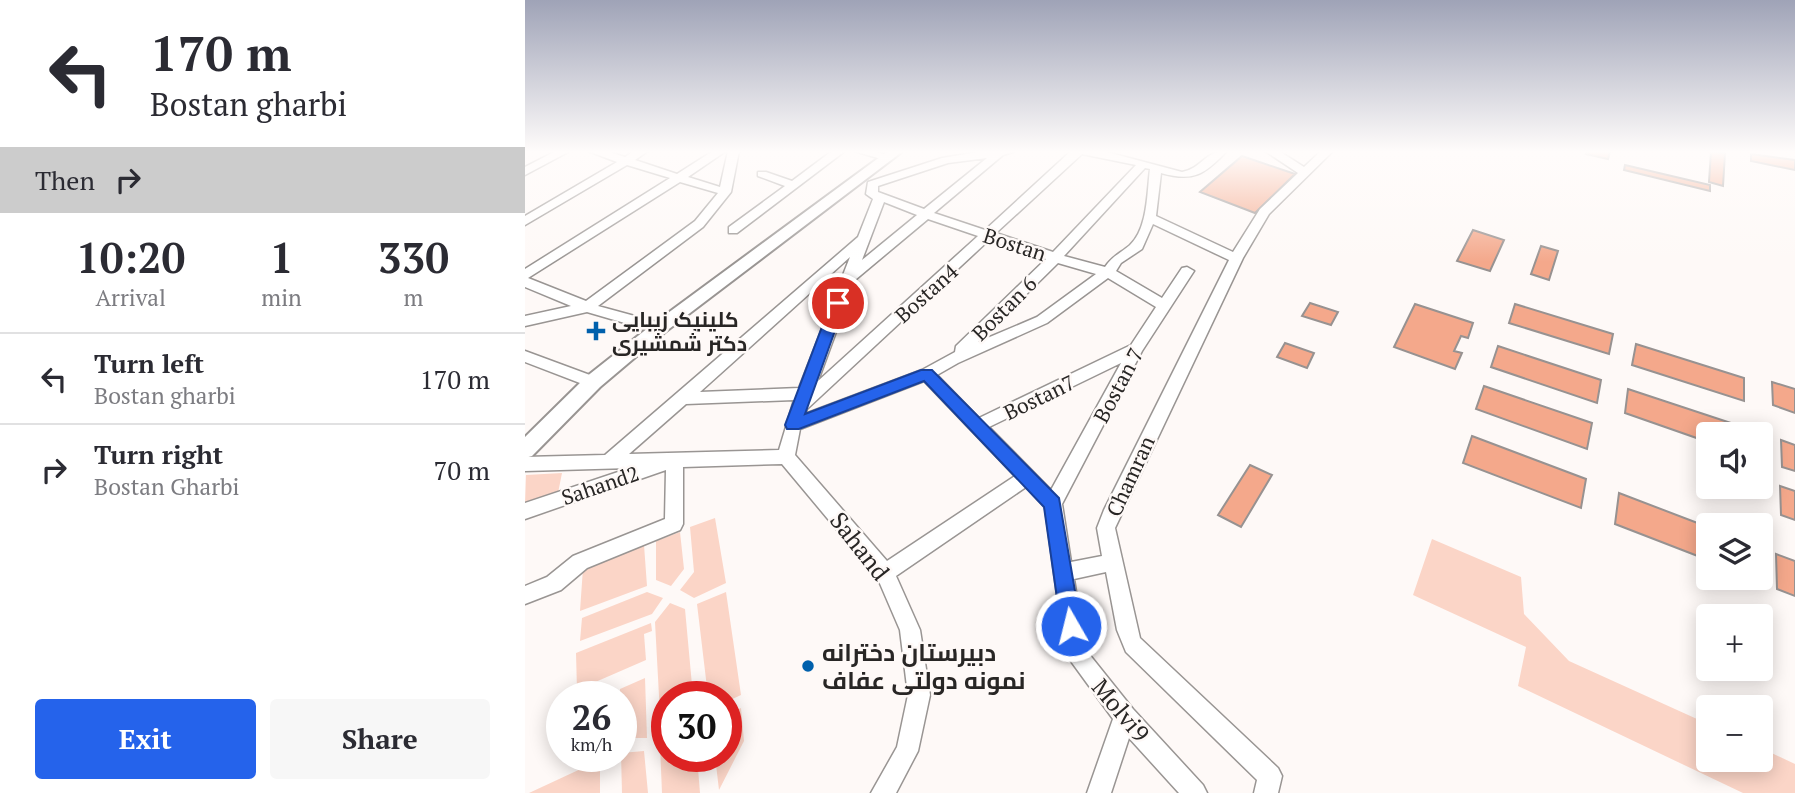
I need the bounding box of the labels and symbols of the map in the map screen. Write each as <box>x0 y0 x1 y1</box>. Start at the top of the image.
street label: Bostan <box>980 221 1050 267</box>
street label: Bostan4 <box>889 257 964 329</box>
street label: Bostan 6 <box>966 270 1042 346</box>
pin <box>808 273 868 333</box>
place label: کلینیک زیبایی دکتر شمشیری <box>612 305 747 357</box>
marker: کلینیک زیبایی دکتر شمشیری <box>586 321 606 341</box>
street label: Bostan 7 <box>1087 343 1149 427</box>
street label: Bostan7 <box>999 368 1079 426</box>
street label: Chamran <box>1099 431 1161 521</box>
street label: Sahand2 <box>558 459 642 511</box>
street label: Sahand <box>823 505 897 587</box>
position arrow <box>1034 589 1108 663</box>
place label: دبیرستان دخترانه نمونه دولتی عفاف <box>822 636 1025 696</box>
marker: دبیرستان دخترانه نمونه دولتی عفاف <box>800 658 816 674</box>
street label: Molvi9 <box>1085 672 1157 748</box>
speed limit sign: 30 <box>651 681 742 772</box>

